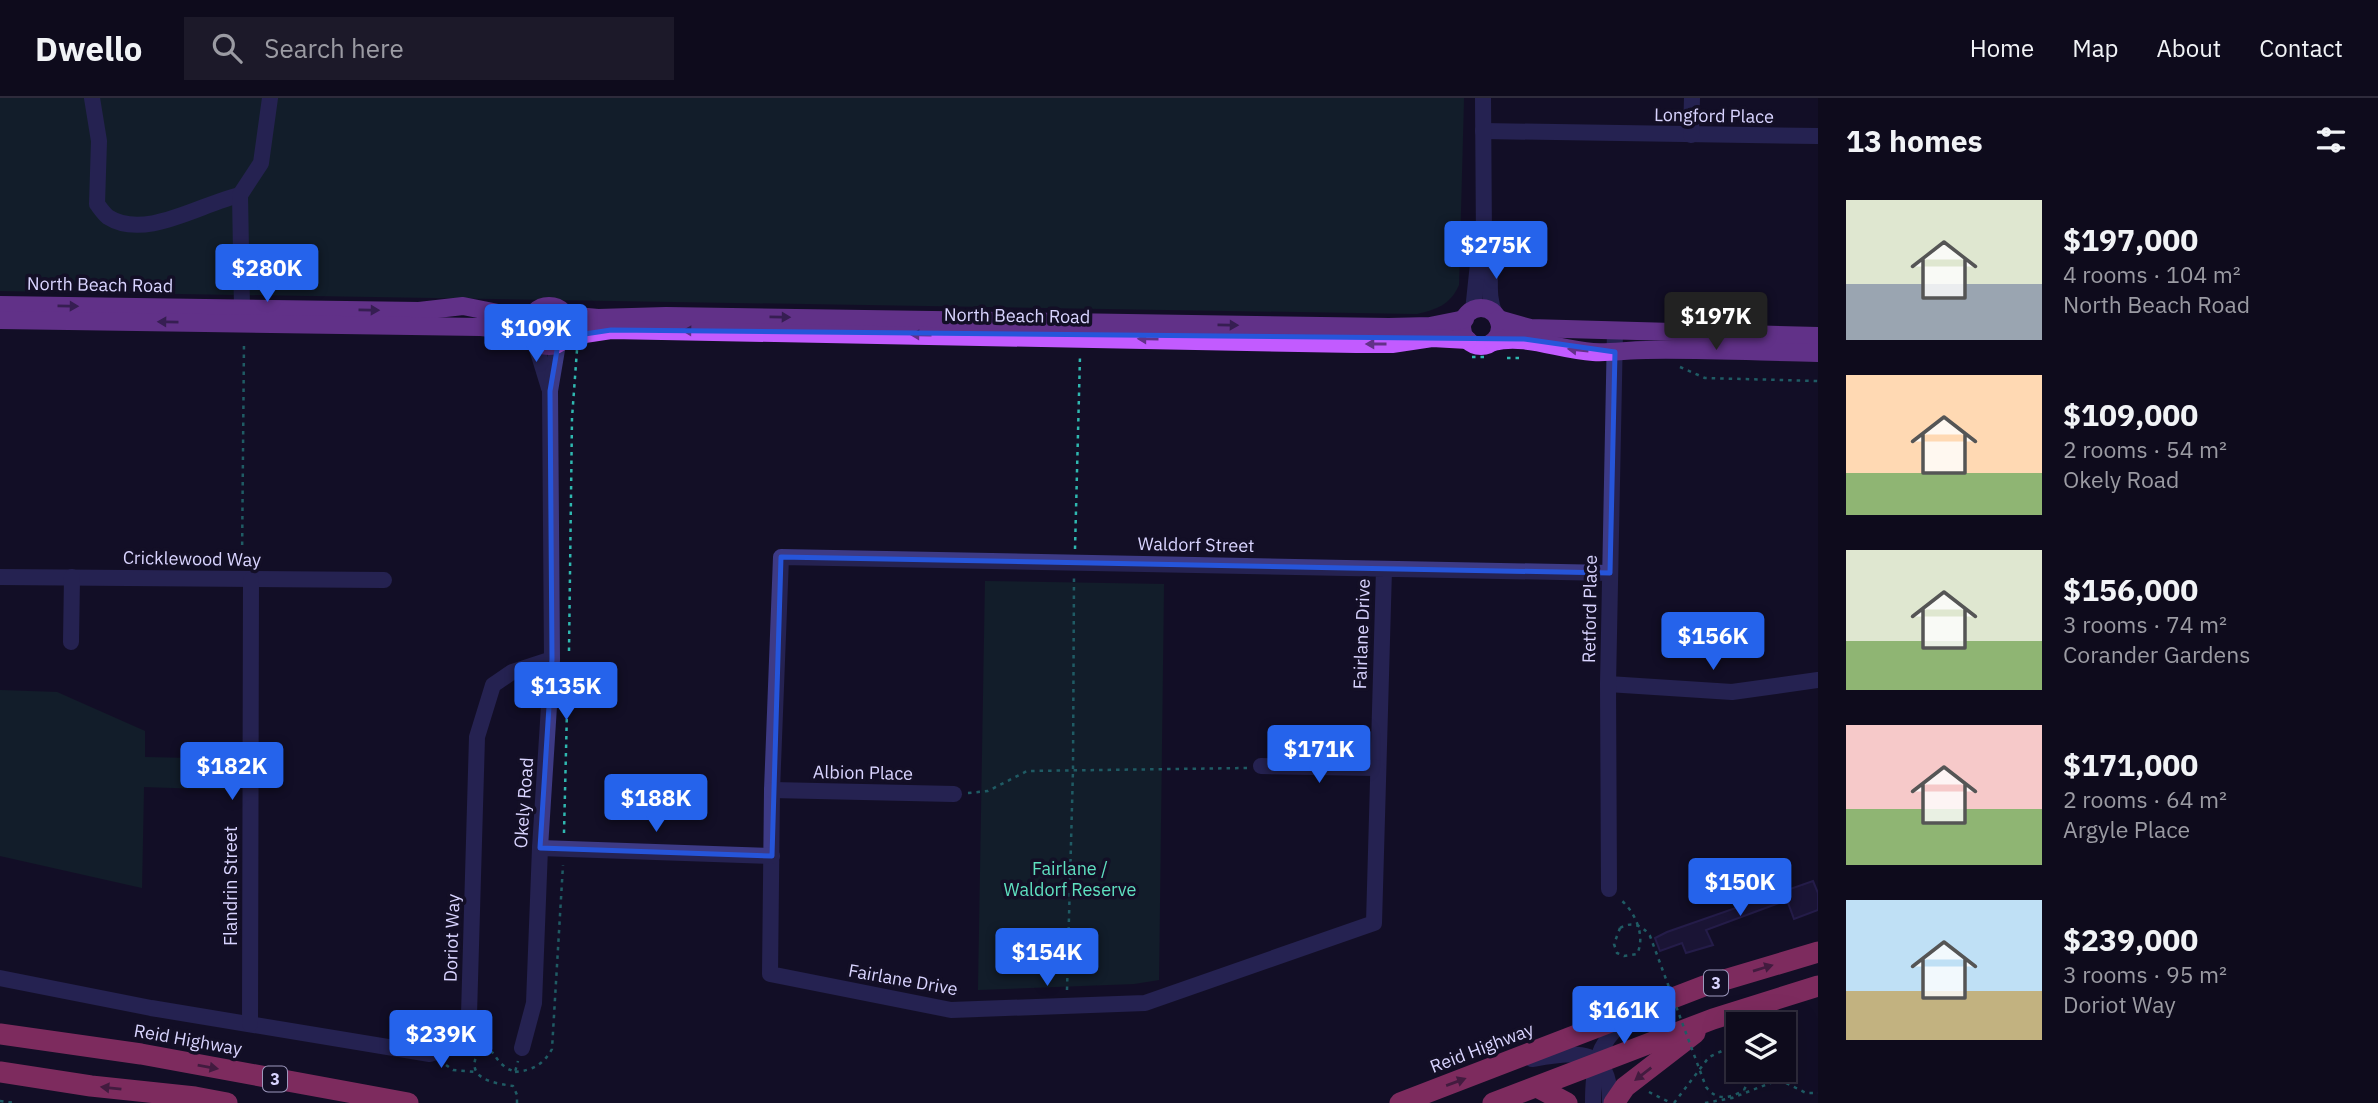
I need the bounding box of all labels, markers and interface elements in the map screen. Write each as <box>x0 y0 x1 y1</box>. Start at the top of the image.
search box <box>184 17 674 80</box>
text: Dwello <box>35 27 142 70</box>
icon: search <box>208 29 246 67</box>
text: Search here <box>264 31 404 65</box>
text: Home <box>1970 32 2034 64</box>
text: Map <box>2072 32 2118 64</box>
text: About <box>2156 32 2221 64</box>
text: Contact <box>2259 32 2343 64</box>
street label: Longford Place <box>1654 103 1774 128</box>
text: 13 homes <box>1846 121 1983 160</box>
icon: filters <box>2312 121 2350 159</box>
text: $197,000 <box>2063 220 2198 259</box>
pin: $275K <box>1447 222 1545 281</box>
icon: home <box>1902 228 1986 312</box>
text: $275K <box>1460 229 1532 259</box>
pin: $280K <box>218 244 316 304</box>
text: $280K <box>231 252 303 282</box>
text: 4 rooms · 104 m² <box>2063 259 2241 289</box>
street label: North Beach Road <box>27 272 173 297</box>
text: North Beach Road <box>2063 289 2250 319</box>
pin: $197K <box>1667 292 1765 352</box>
one-way arrow <box>57 300 79 312</box>
text: $197K <box>1680 300 1752 330</box>
street label: North Beach Road <box>944 303 1090 328</box>
one-way arrow <box>358 304 380 316</box>
pin: $109K <box>487 304 585 364</box>
text: $109K <box>500 312 572 342</box>
one-way arrow <box>769 312 791 323</box>
one-way arrow <box>157 316 179 328</box>
one-way arrow <box>1217 319 1239 330</box>
one-way arrow <box>682 326 704 337</box>
one-way arrow <box>910 329 932 341</box>
one-way arrow <box>1137 333 1159 345</box>
one-way arrow <box>1365 338 1387 350</box>
one-way arrow <box>1567 344 1589 355</box>
text: $109,000 <box>2063 395 2198 434</box>
icon: home <box>1902 403 1986 487</box>
text: 2 rooms · 54 m² <box>2063 434 2227 464</box>
text: Okely Road <box>2063 464 2179 494</box>
street label: Waldorf Street <box>1137 532 1255 557</box>
street label: Cricklewood Way <box>123 546 261 571</box>
street label: Retford Place <box>1577 554 1602 663</box>
text: $156,000 <box>2063 570 2198 609</box>
street label: Fairlane Drive <box>1348 578 1375 690</box>
icon: home <box>1902 578 1986 662</box>
text: 3 rooms · 74 m² <box>2063 609 2227 639</box>
pin: $156K <box>1664 612 1762 672</box>
text: $156K <box>1677 620 1749 650</box>
text: Corander Gardens <box>2063 639 2251 669</box>
pin: $135K <box>517 662 615 722</box>
text: $135K <box>530 670 602 700</box>
pin: $171K <box>1270 726 1368 785</box>
text: $171K <box>1283 733 1355 763</box>
pin: $182K <box>183 742 281 802</box>
text: $171,000 <box>2063 745 2198 784</box>
text: $182K <box>196 750 268 780</box>
icon: home <box>1902 753 1986 837</box>
street label: Okely Road <box>509 757 538 849</box>
street label: Albion Place <box>813 760 913 785</box>
pin: $188K <box>607 774 705 834</box>
text: $188K <box>620 782 692 812</box>
text: 2 rooms · 64 m² <box>2063 784 2227 814</box>
text: Argyle Place <box>2063 814 2190 844</box>
street label: Flandrin Street <box>219 826 242 946</box>
park label: Fairlane / Waldorf Reserve <box>1004 857 1137 901</box>
pin: $150K <box>1691 858 1789 918</box>
text: $150K <box>1704 866 1776 896</box>
street label: Doriot Way <box>438 893 465 982</box>
text: $239,000 <box>2063 920 2198 959</box>
pin: $154K <box>998 928 1096 988</box>
icon: home <box>1902 928 1986 1012</box>
text: $154K <box>1011 936 1083 966</box>
street label: Fairlane Drive <box>847 959 960 1000</box>
text: 3 rooms · 95 m² <box>2063 959 2227 989</box>
one-way arrow <box>1753 962 1774 973</box>
road number: 3 <box>1704 970 1728 996</box>
pin: $161K <box>1575 986 1673 1046</box>
text: Doriot Way <box>2063 989 2176 1019</box>
text: $161K <box>1588 994 1660 1024</box>
pin: $239K <box>392 1010 490 1070</box>
map controls <box>1726 1012 1796 1082</box>
button: layers <box>1726 1012 1796 1082</box>
street label: Reid Highway <box>1427 1017 1537 1078</box>
text: $239K <box>405 1018 477 1048</box>
street label: Reid Highway <box>132 1019 244 1060</box>
one-way arrow <box>197 1061 219 1072</box>
road number: 3 <box>263 1066 287 1091</box>
one-way arrow <box>1634 1067 1652 1082</box>
one-way arrow <box>1446 1076 1467 1087</box>
one-way arrow <box>100 1082 122 1093</box>

